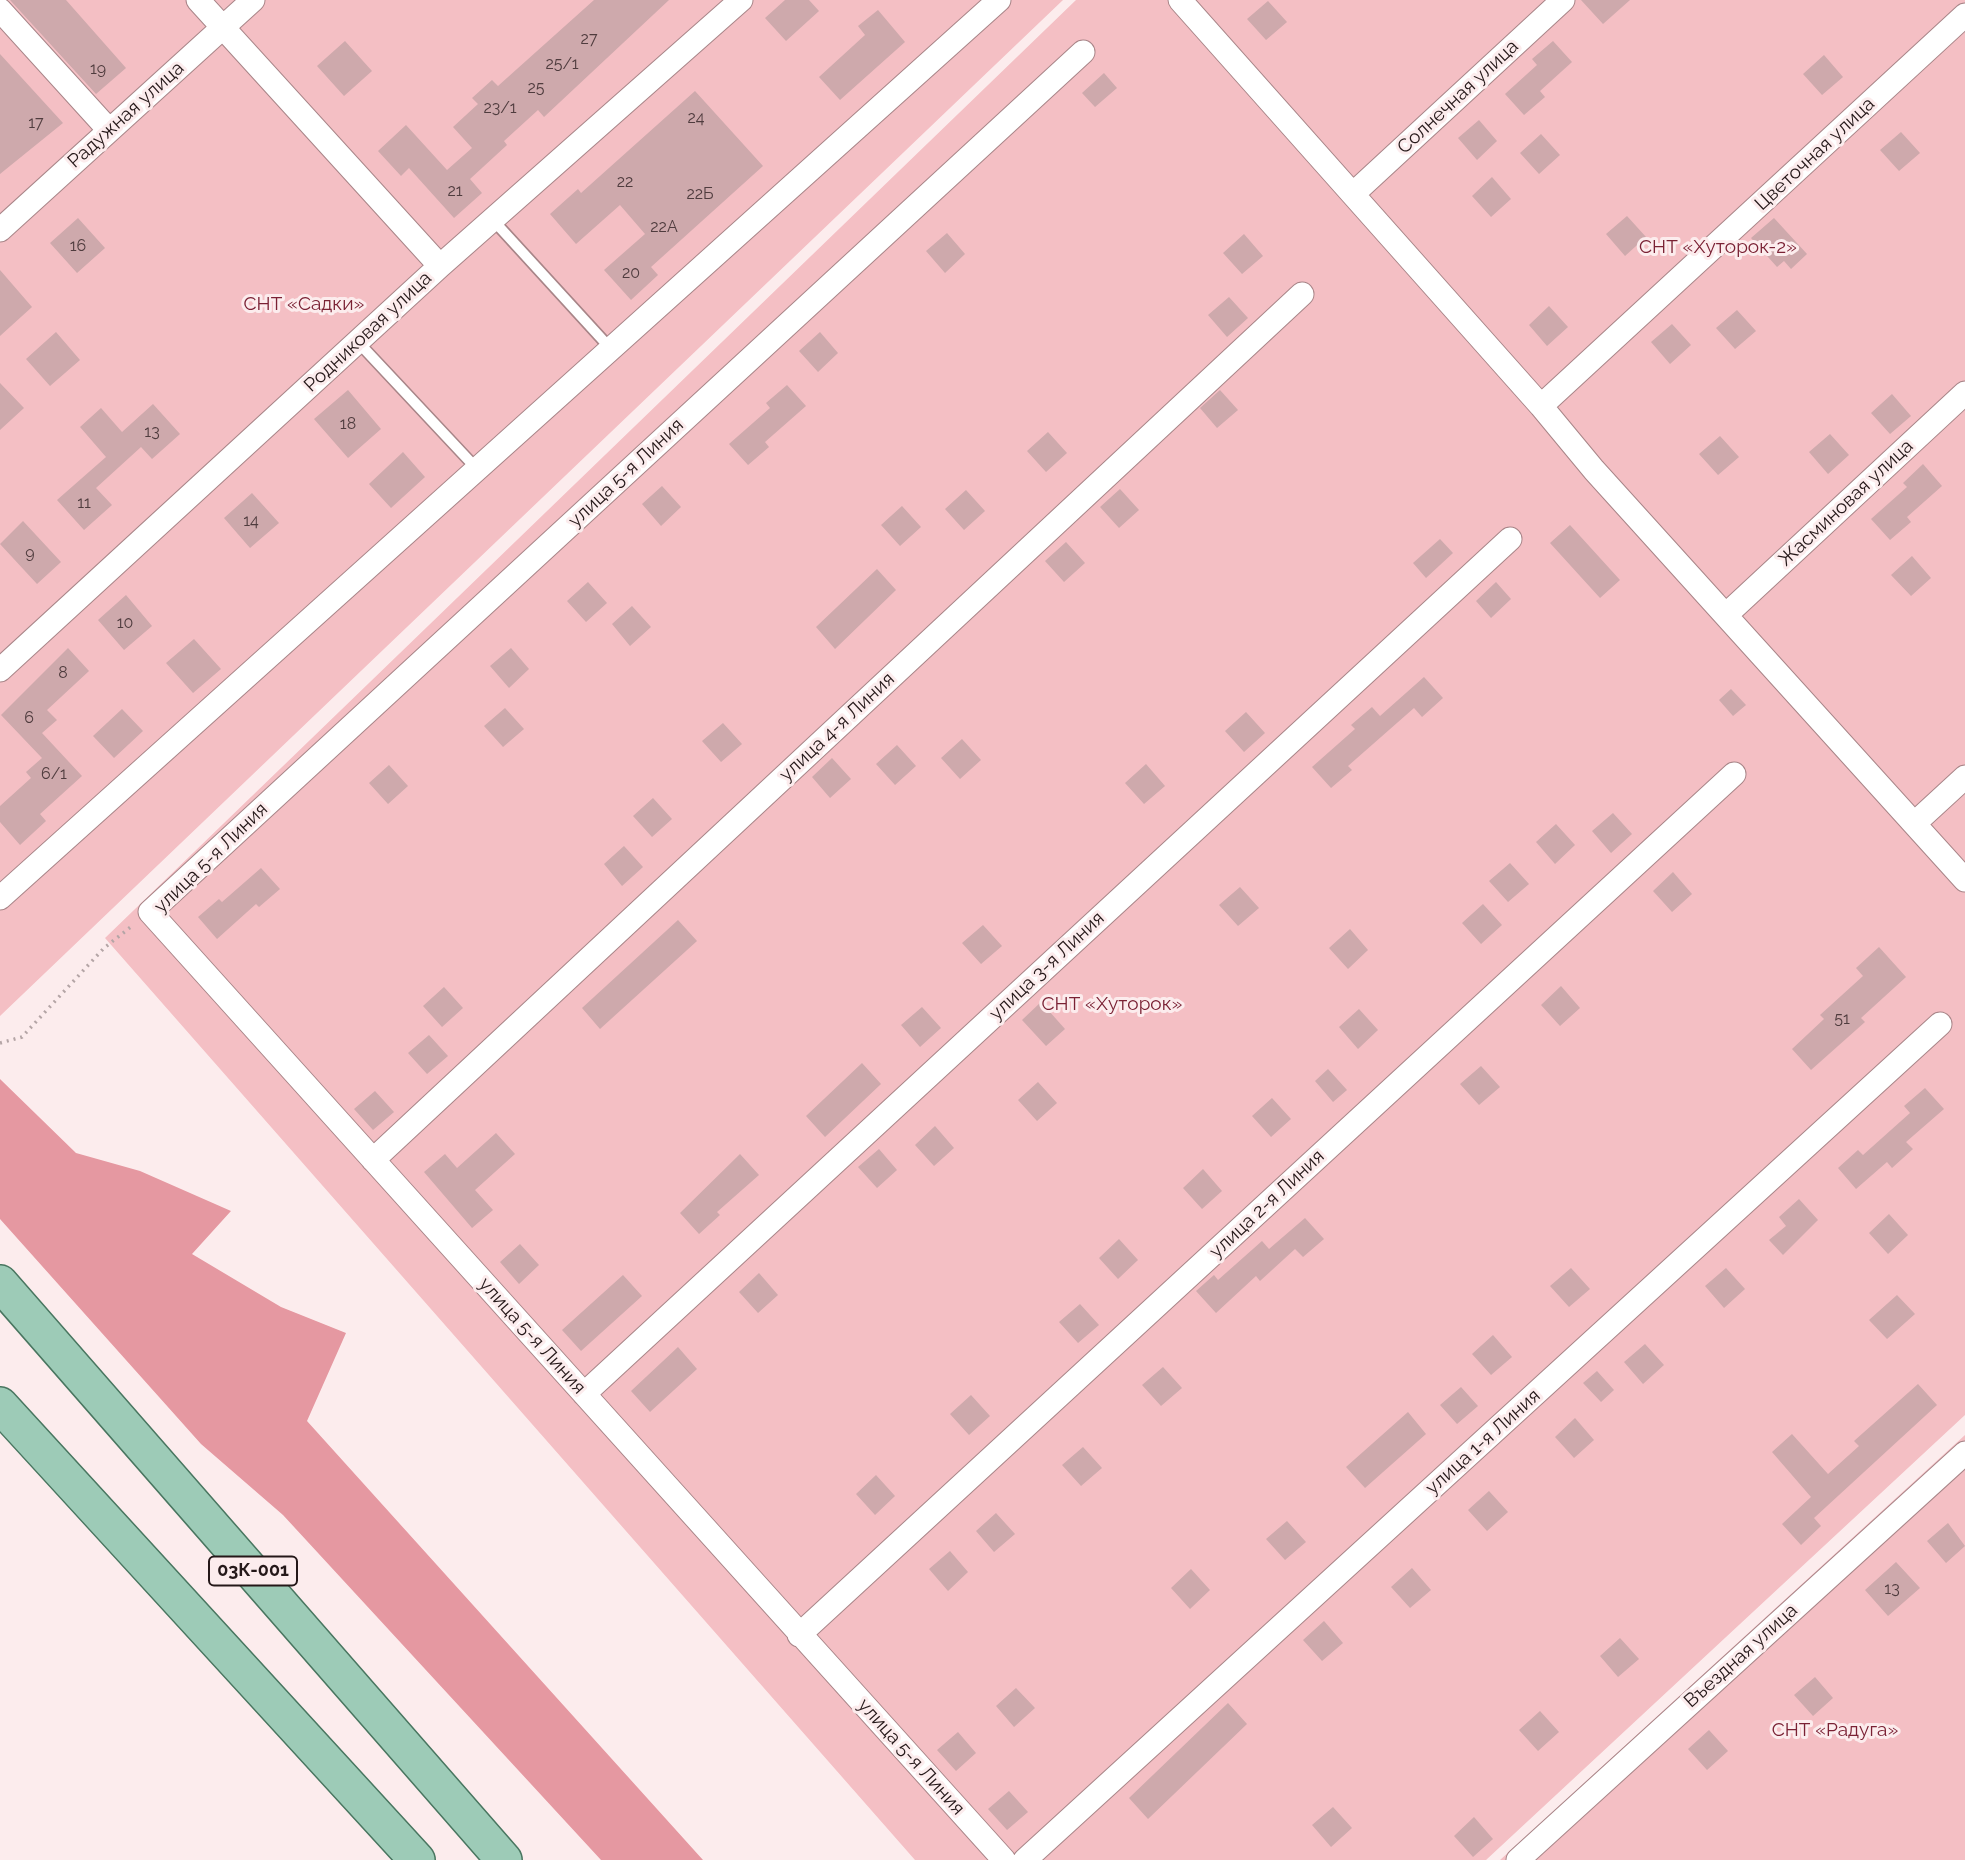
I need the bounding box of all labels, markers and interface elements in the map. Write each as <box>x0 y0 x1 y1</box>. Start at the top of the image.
house number: 27 <box>581 29 597 49</box>
street label: Солнечная улица <box>1393 35 1523 159</box>
house number: 25/1 <box>545 54 579 74</box>
street label: Радужная улица <box>63 57 189 173</box>
house number: 19 <box>90 59 106 79</box>
house number: 25 <box>527 78 545 98</box>
street label: Цветочная улица <box>1750 93 1880 215</box>
house number: 23/1 <box>483 98 517 118</box>
house number: 24 <box>687 108 705 128</box>
house number: 17 <box>28 113 44 133</box>
house number: 22 <box>617 172 633 192</box>
house number: 21 <box>447 181 463 201</box>
house number: 22Б <box>686 184 714 204</box>
house number: 22А <box>650 217 678 237</box>
house number: 16 <box>70 236 86 256</box>
park label: СНТ «Хуторок-2» <box>1639 236 1797 258</box>
house number: 20 <box>622 263 640 283</box>
street label: Родниковая улица <box>299 267 437 397</box>
park label: СНТ «Садки» <box>244 293 364 315</box>
house number: 18 <box>340 414 356 434</box>
street label: улица 5-я Линия <box>564 414 688 532</box>
house number: 13 <box>144 422 160 442</box>
street label: Жасминовая улица <box>1774 435 1918 571</box>
house number: 11 <box>77 493 91 513</box>
house number: 14 <box>243 511 259 531</box>
house number: 9 <box>25 543 35 563</box>
house number: 10 <box>117 613 133 633</box>
house number: 8 <box>58 663 68 683</box>
street label: улица 4-я Линия <box>775 668 899 786</box>
house number: 6 <box>24 708 34 728</box>
house number: 6/1 <box>41 764 67 784</box>
street label: улица 5-я Линия <box>150 798 272 918</box>
street label: улица 3-я Линия <box>985 907 1109 1025</box>
park label: СНТ «Хуторок» <box>1042 993 1182 1015</box>
house number: 51 <box>1834 1009 1850 1029</box>
street label: улица 2-я Линия <box>1205 1145 1329 1263</box>
street label: улица 5-я Линия <box>474 1273 590 1399</box>
street label: улица 1-я Линия <box>1421 1385 1545 1499</box>
road number: 03К-001 <box>209 1556 297 1586</box>
house number: 13 <box>1884 1579 1900 1599</box>
street label: Въездная улица <box>1680 1599 1802 1713</box>
street label: улица 5-я Линия <box>853 1694 969 1820</box>
park label: СНТ «Радуга» <box>1772 1719 1898 1741</box>

